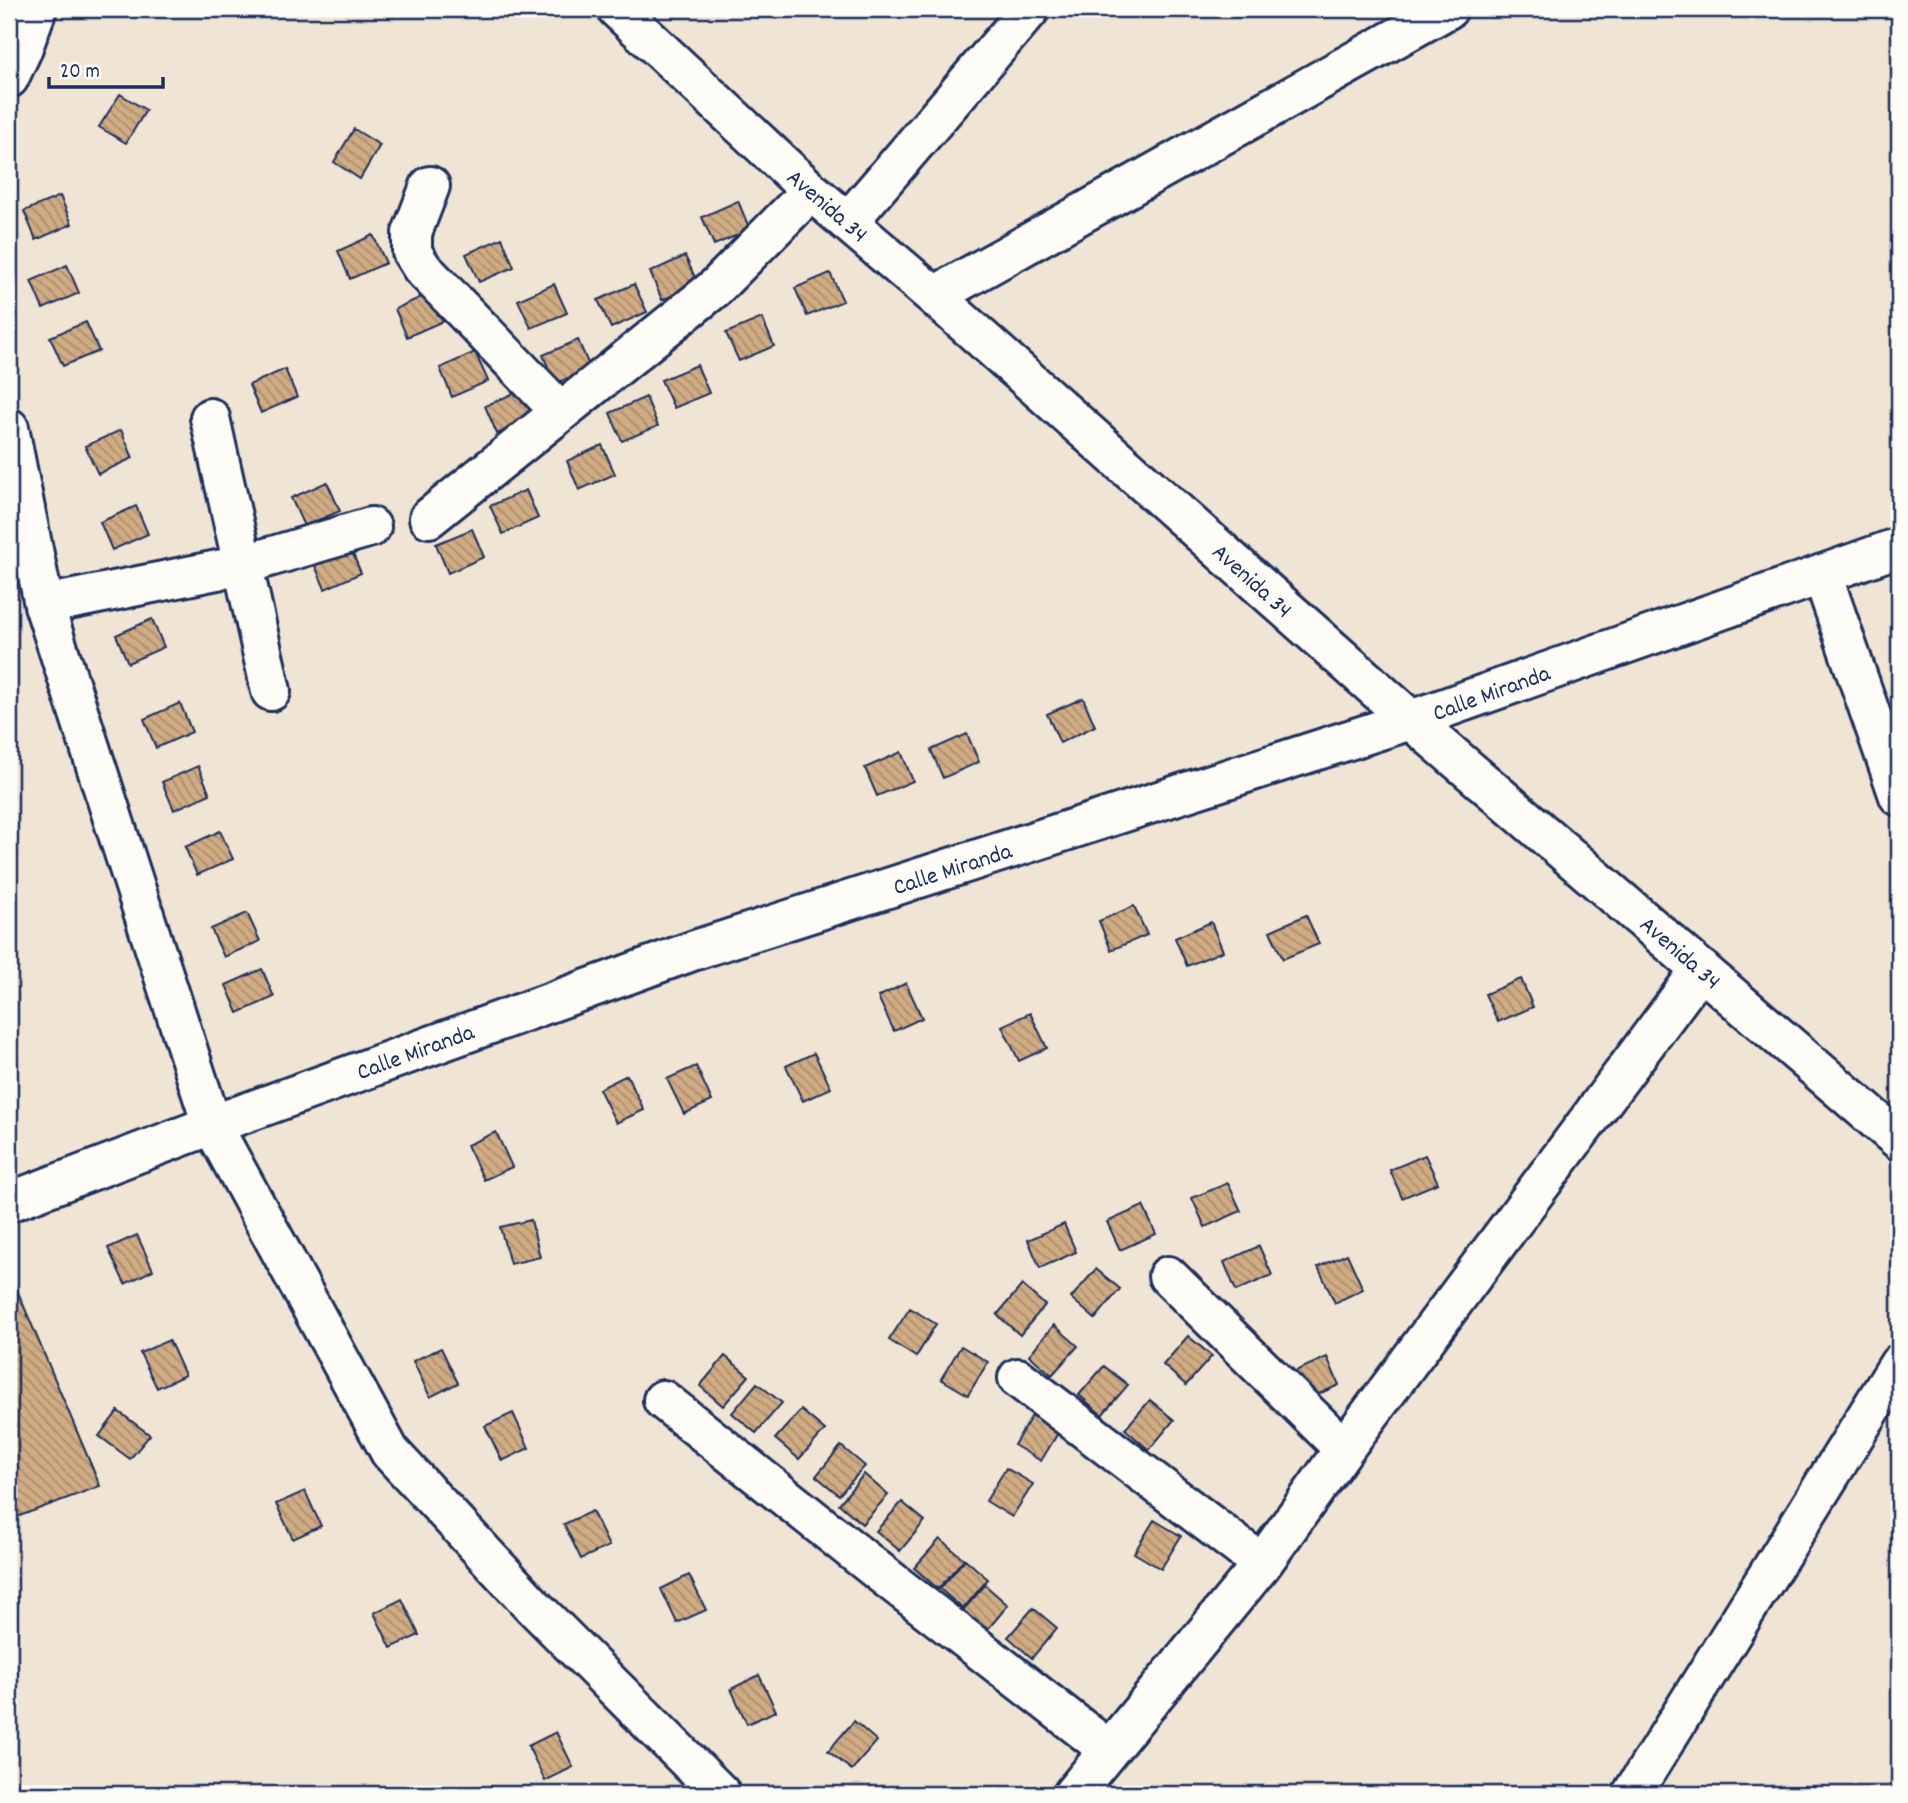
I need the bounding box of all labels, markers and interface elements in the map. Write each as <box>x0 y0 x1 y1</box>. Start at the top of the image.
scale bar <box>49 46 163 90</box>
text: 20 m <box>60 58 100 88</box>
street label: Avenida 34 <box>778 162 874 252</box>
street label: Avenida 34 <box>1203 537 1299 628</box>
street label: Calle Miranda <box>1429 658 1556 732</box>
street label: Calle Miranda <box>889 835 1017 906</box>
street label: Avenida 34 <box>1631 909 1727 999</box>
street label: Calle Miranda <box>353 1017 480 1091</box>

